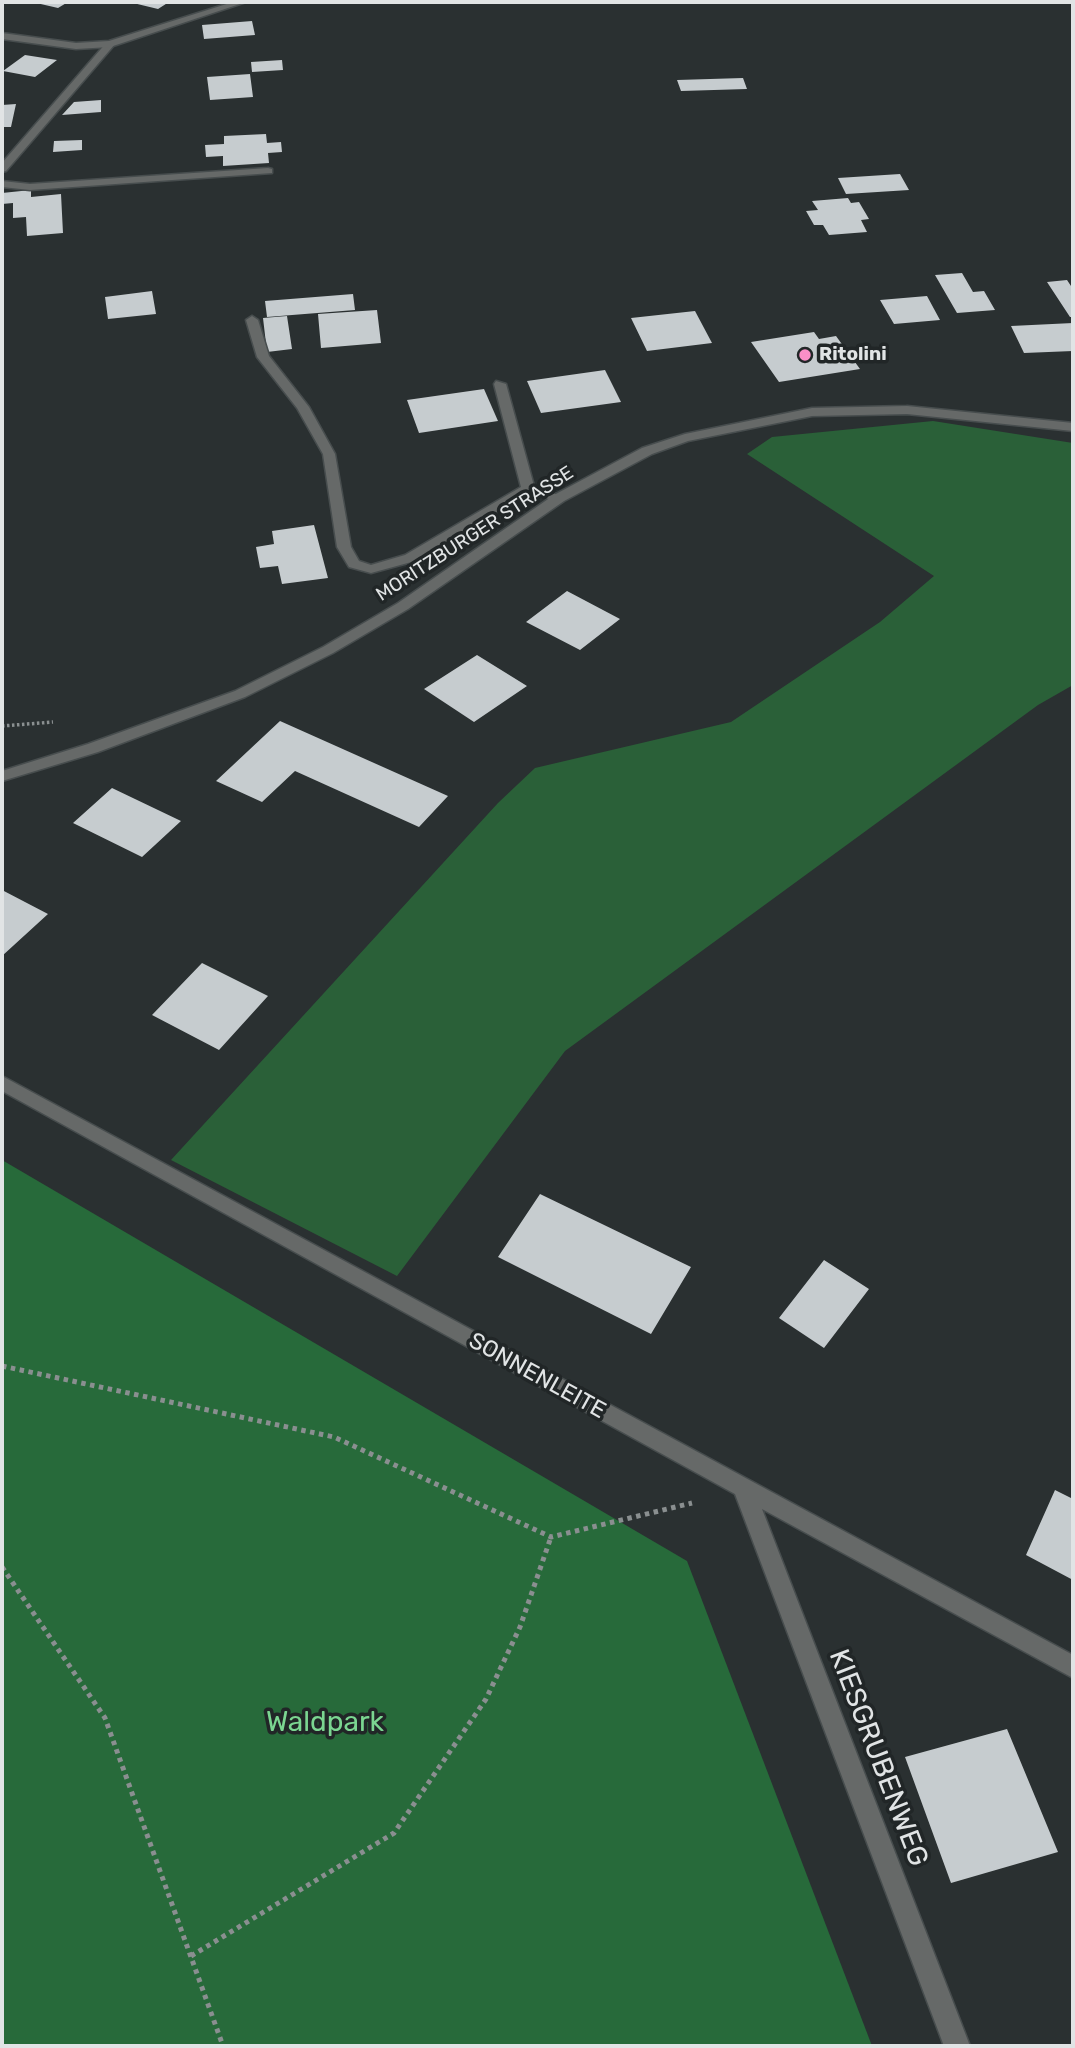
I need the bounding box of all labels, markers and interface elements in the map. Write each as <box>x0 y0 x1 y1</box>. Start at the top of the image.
place label: Ritolini <box>819 344 887 366</box>
marker: Ritolini <box>797 347 813 363</box>
street label: MORITZBURGER STRASSE <box>372 462 578 606</box>
street label: SONNENLEITE <box>464 1327 610 1425</box>
street label: KIESGRUBENWEG <box>821 1645 935 1871</box>
park label: Waldpark <box>266 1706 384 1740</box>

